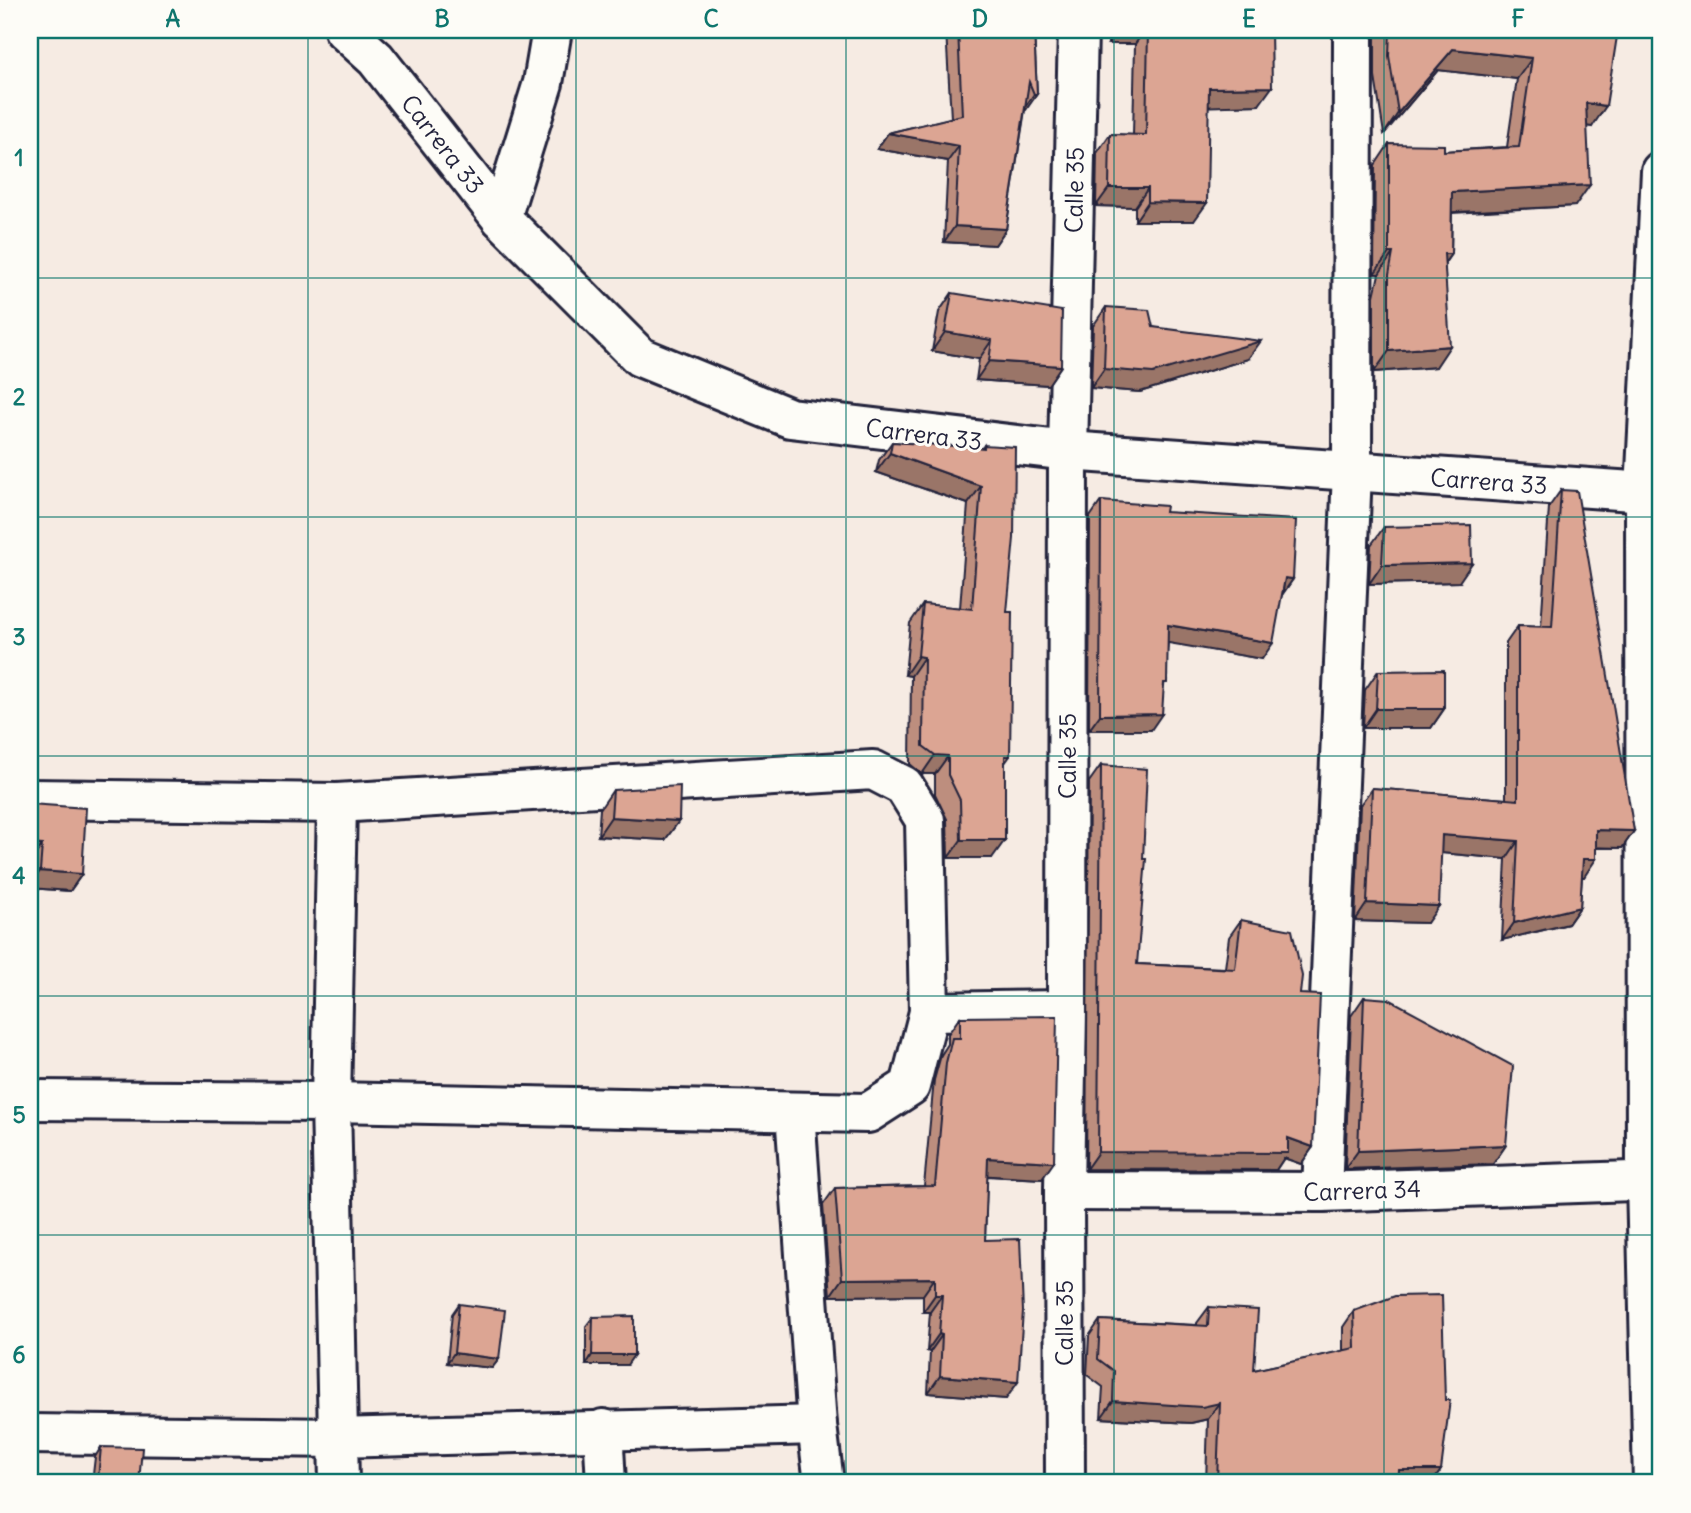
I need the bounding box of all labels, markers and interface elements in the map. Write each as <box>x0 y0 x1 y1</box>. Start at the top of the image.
text: A <box>166 4 181 33</box>
text: B <box>434 4 450 33</box>
text: C <box>703 4 719 33</box>
text: D <box>972 4 988 33</box>
text: E <box>1242 4 1256 33</box>
text: F <box>1511 4 1525 33</box>
street label: Carrera 33 <box>395 89 491 199</box>
text: 1 <box>14 143 24 172</box>
street label: Calle 35 <box>1058 147 1090 233</box>
text: 2 <box>13 382 26 411</box>
street label: Carrera 33 <box>864 412 984 456</box>
street label: Carrera 33 <box>1429 462 1549 500</box>
text: 3 <box>12 622 26 651</box>
street label: Calle 35 <box>1052 713 1082 799</box>
text: 4 <box>12 861 26 890</box>
text: 5 <box>12 1100 26 1129</box>
street label: Carrera 34 <box>1303 1173 1421 1207</box>
street label: Calle 35 <box>1049 1280 1079 1366</box>
text: 6 <box>12 1340 26 1369</box>

